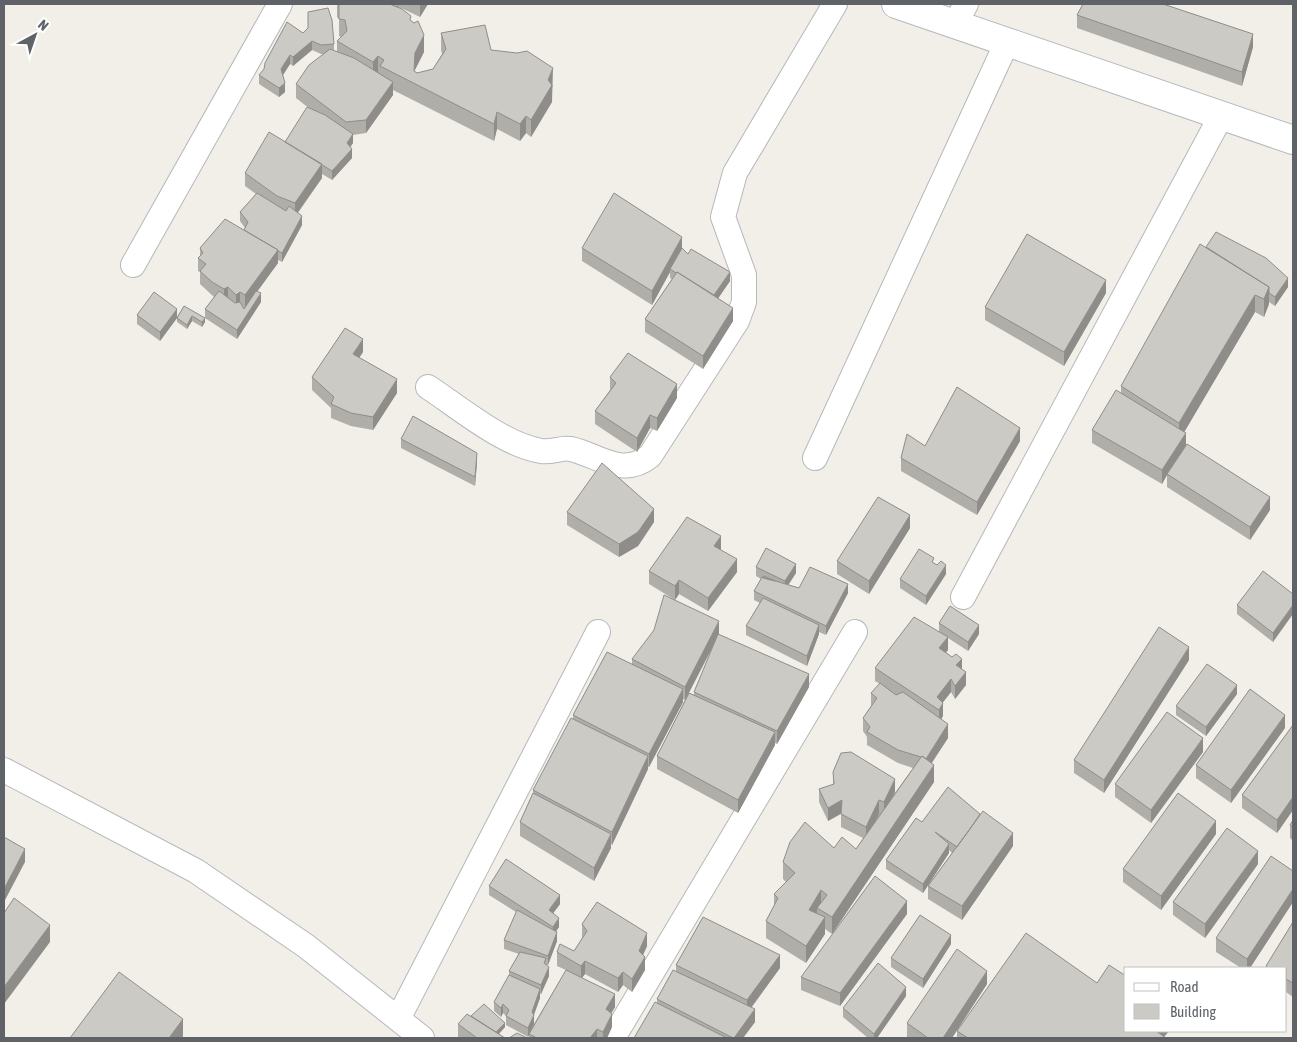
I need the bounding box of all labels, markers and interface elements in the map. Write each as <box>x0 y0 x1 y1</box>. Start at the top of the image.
north arrow <box>10 10 60 60</box>
text: N <box>35 16 52 34</box>
legend <box>1124 967 1287 1032</box>
text: Road <box>1170 978 1199 995</box>
text: Building <box>1170 1003 1216 1020</box>

